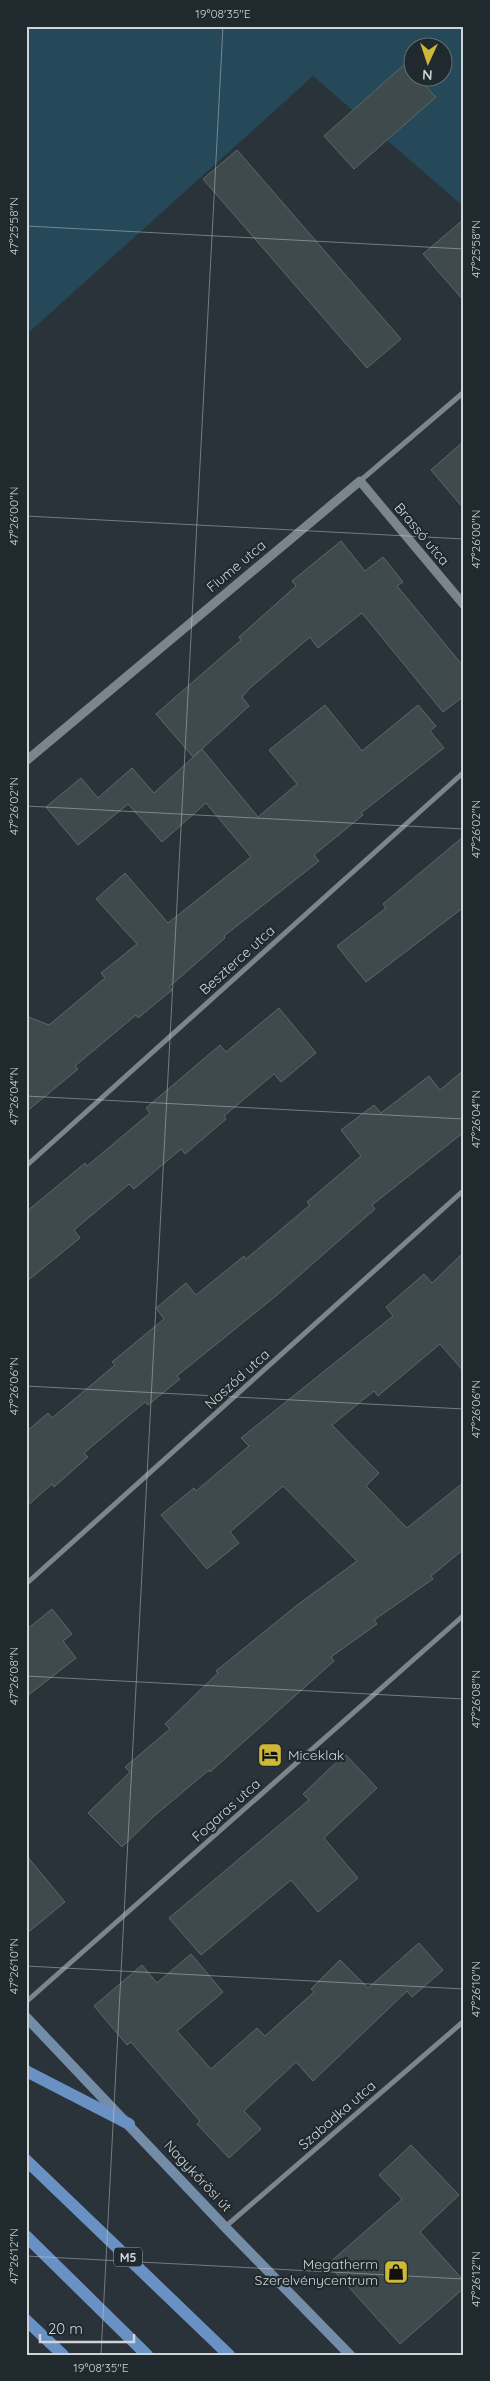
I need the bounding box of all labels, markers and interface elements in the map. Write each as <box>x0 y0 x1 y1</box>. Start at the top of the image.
text: 19°08'35"E <box>195 6 251 21</box>
north arrow <box>402 38 452 88</box>
text: N <box>422 66 433 84</box>
text: 47°25'58"N <box>6 197 21 255</box>
text: 47°25'58"N <box>468 220 483 278</box>
text: 47°26'00"N <box>6 486 21 546</box>
street label: Brassó utca <box>390 499 454 569</box>
text: 47°26'00"N <box>468 509 483 569</box>
street label: Fiume utca <box>203 536 269 596</box>
text: 47°26'02"N <box>6 777 21 835</box>
text: 47°26'02"N <box>468 800 483 858</box>
street label: Beszterce utca <box>196 921 278 999</box>
text: 47°26'04"N <box>6 1067 21 1125</box>
text: 47°26'04"N <box>468 1090 483 1148</box>
street label: Naszód utca <box>201 1345 273 1413</box>
text: 47°26'06"N <box>6 1357 21 1415</box>
text: 47°26'06"N <box>468 1380 483 1438</box>
text: 47°26'08"N <box>6 1647 21 1705</box>
text: 47°26'08"N <box>468 1670 483 1728</box>
hotel icon: Miceklak <box>257 1742 283 1768</box>
place label: Miceklak <box>288 1746 344 1764</box>
street label: Fogaras utca <box>188 1775 264 1845</box>
text: 47°26'10"N <box>6 1938 21 1994</box>
text: 47°26'10"N <box>468 1961 483 2017</box>
street label: Szabadka utca <box>295 2077 379 2153</box>
street label: Nagykőrösi út <box>160 2136 236 2216</box>
text: 47°26'12"N <box>6 2228 21 2284</box>
road number: M5 <box>114 2248 142 2266</box>
text: 47°26'12"N <box>468 2251 483 2307</box>
place label: Megatherm Szerelvénycentrum <box>255 2255 378 2289</box>
shop icon: Megatherm Szerelvénycentrum <box>383 2259 409 2285</box>
scale bar <box>40 2311 134 2343</box>
text: 20 m <box>48 2319 83 2338</box>
text: 19°08'35"E <box>73 2360 129 2375</box>

